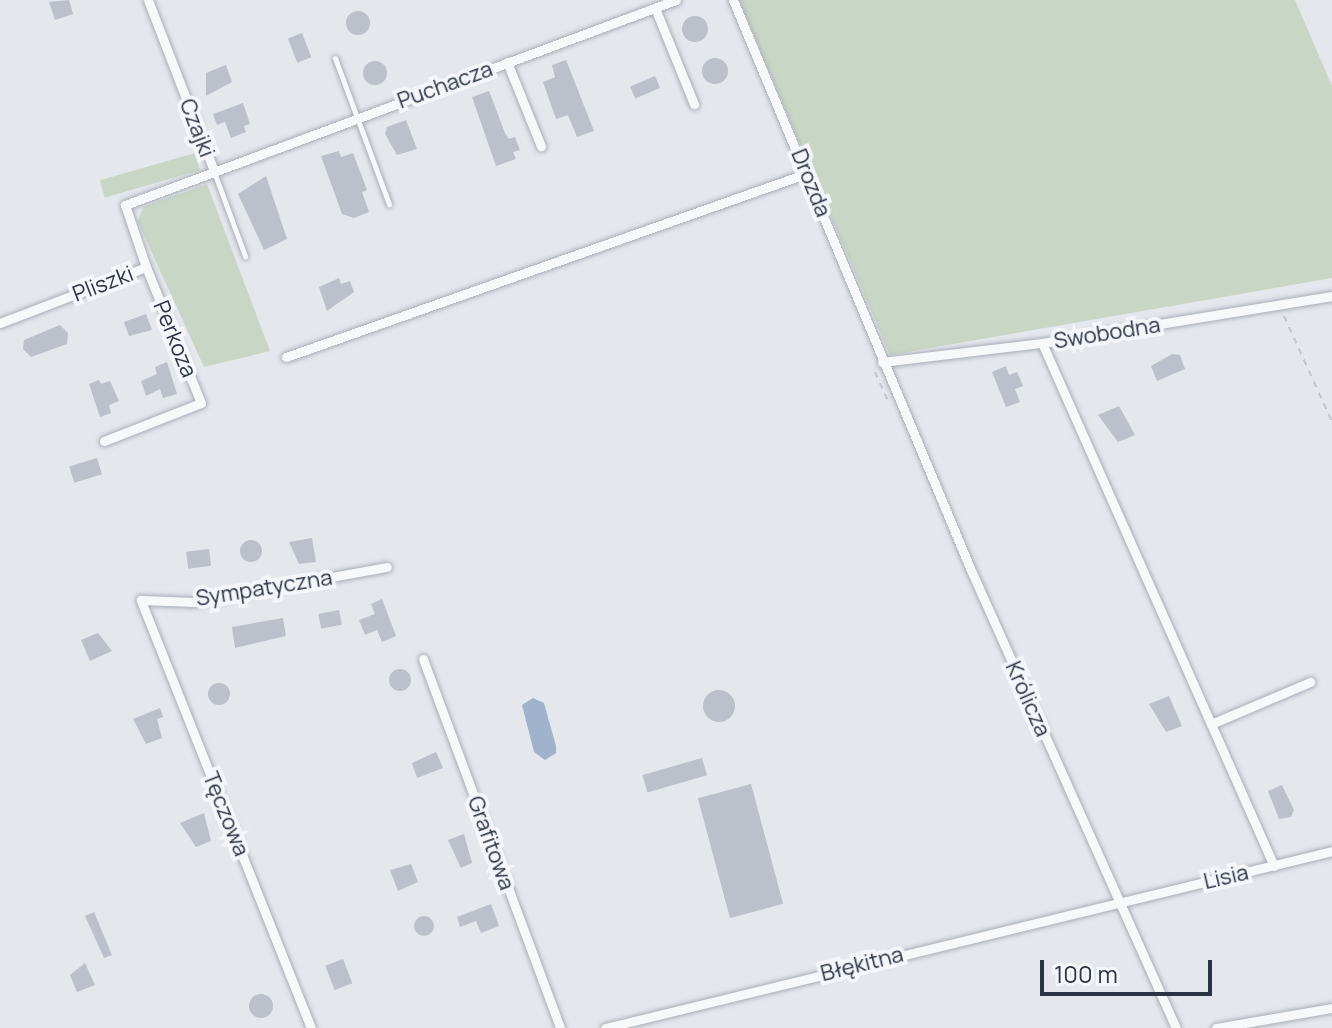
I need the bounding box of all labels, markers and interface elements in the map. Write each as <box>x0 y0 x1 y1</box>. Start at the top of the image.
street label: Puchacza <box>394 56 496 114</box>
street label: Czajki <box>174 95 220 161</box>
street label: Drozda <box>785 145 837 221</box>
street label: Pliszki <box>69 260 137 308</box>
street label: Perkoza <box>148 297 202 381</box>
street label: Swobodna <box>1052 312 1162 354</box>
street label: Sympatyczna <box>194 564 334 612</box>
street label: Królicza <box>1000 657 1056 741</box>
street label: Tęczowa <box>197 768 255 860</box>
street label: Grafitowa <box>462 792 520 894</box>
street label: Lisia <box>1201 859 1251 895</box>
street label: Błękitna <box>818 941 906 987</box>
scale bar <box>1044 944 1216 994</box>
text: 100 m <box>1054 957 1118 990</box>

